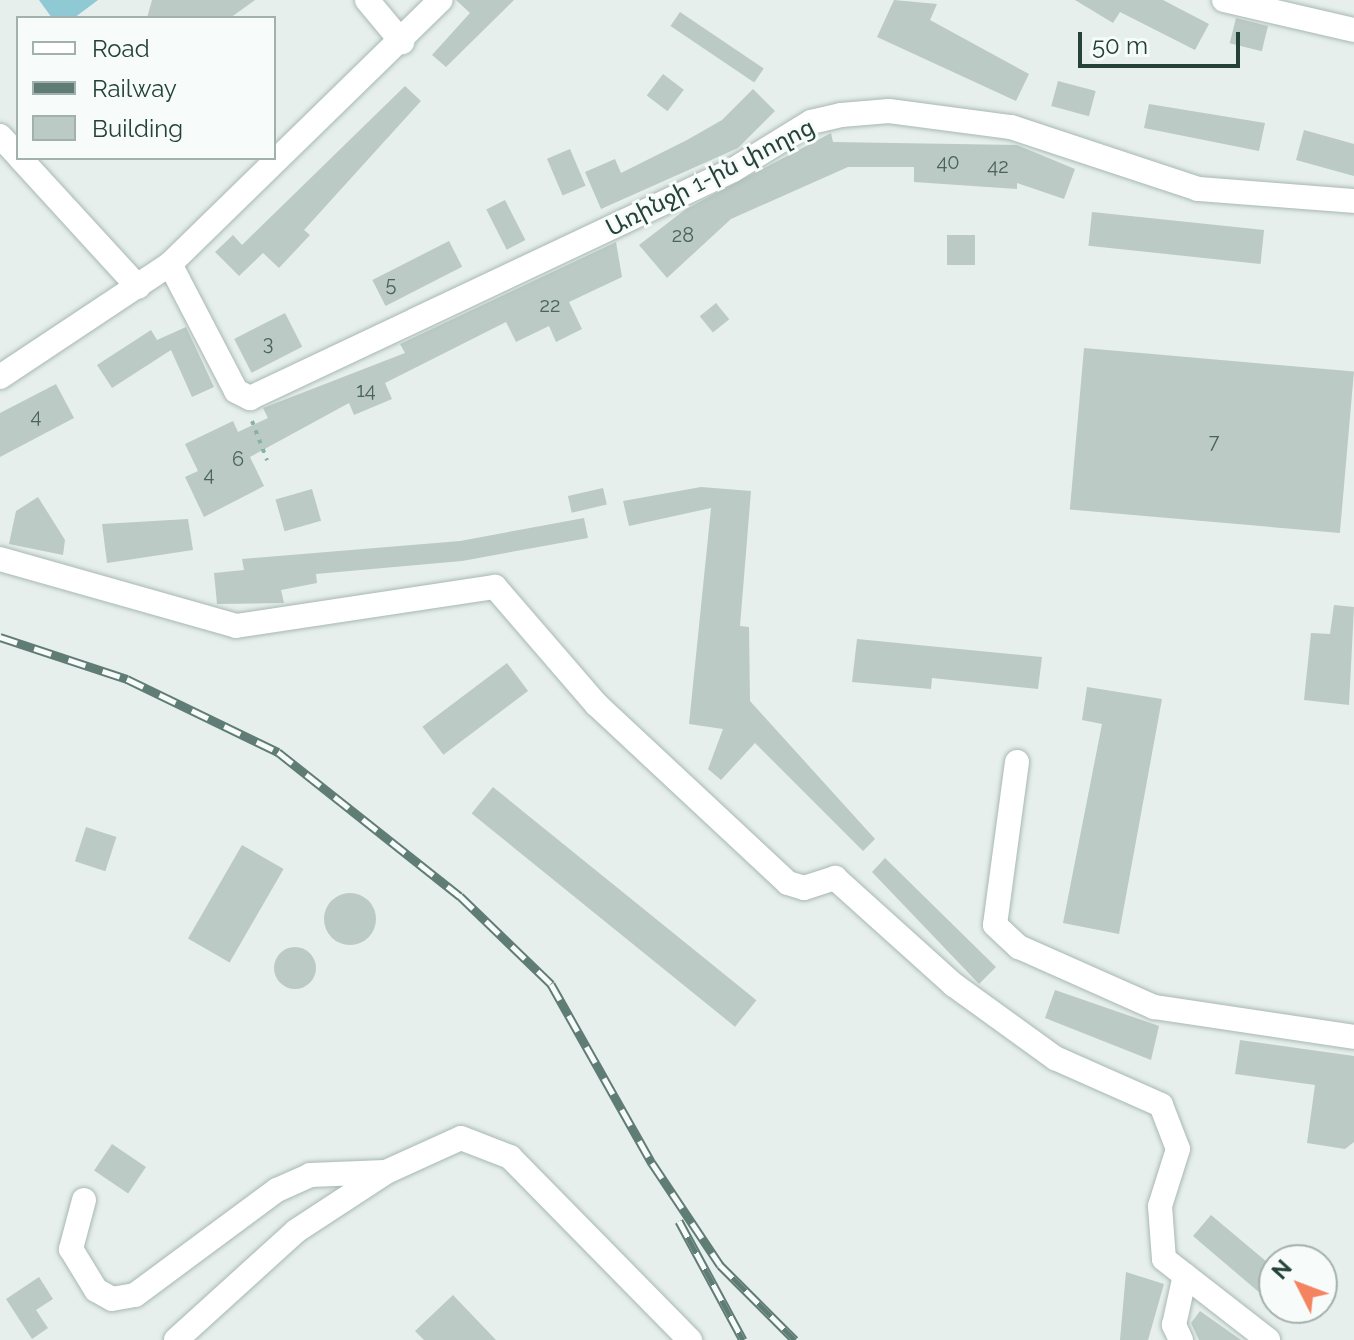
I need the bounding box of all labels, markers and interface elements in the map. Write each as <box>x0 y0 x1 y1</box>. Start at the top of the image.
legend <box>16 16 276 160</box>
scale bar <box>1082 16 1244 66</box>
text: 50 m <box>1092 31 1148 60</box>
text: Road <box>92 34 150 63</box>
text: Railway <box>92 74 177 103</box>
street label: Առինջի 1-ին փողոց <box>601 112 819 242</box>
text: Building <box>92 114 183 143</box>
house number: 40 <box>936 150 960 174</box>
house number: 42 <box>987 154 1009 178</box>
house number: 28 <box>672 223 694 247</box>
house number: 5 <box>386 272 396 296</box>
house number: 22 <box>540 293 560 317</box>
house number: 3 <box>263 331 273 355</box>
house number: 14 <box>356 378 376 402</box>
house number: 4 <box>31 404 41 428</box>
house number: 7 <box>1209 429 1219 453</box>
house number: 6 <box>232 447 244 471</box>
house number: 4 <box>204 462 214 486</box>
north arrow <box>1258 1244 1338 1324</box>
text: N <box>1266 1254 1297 1284</box>

